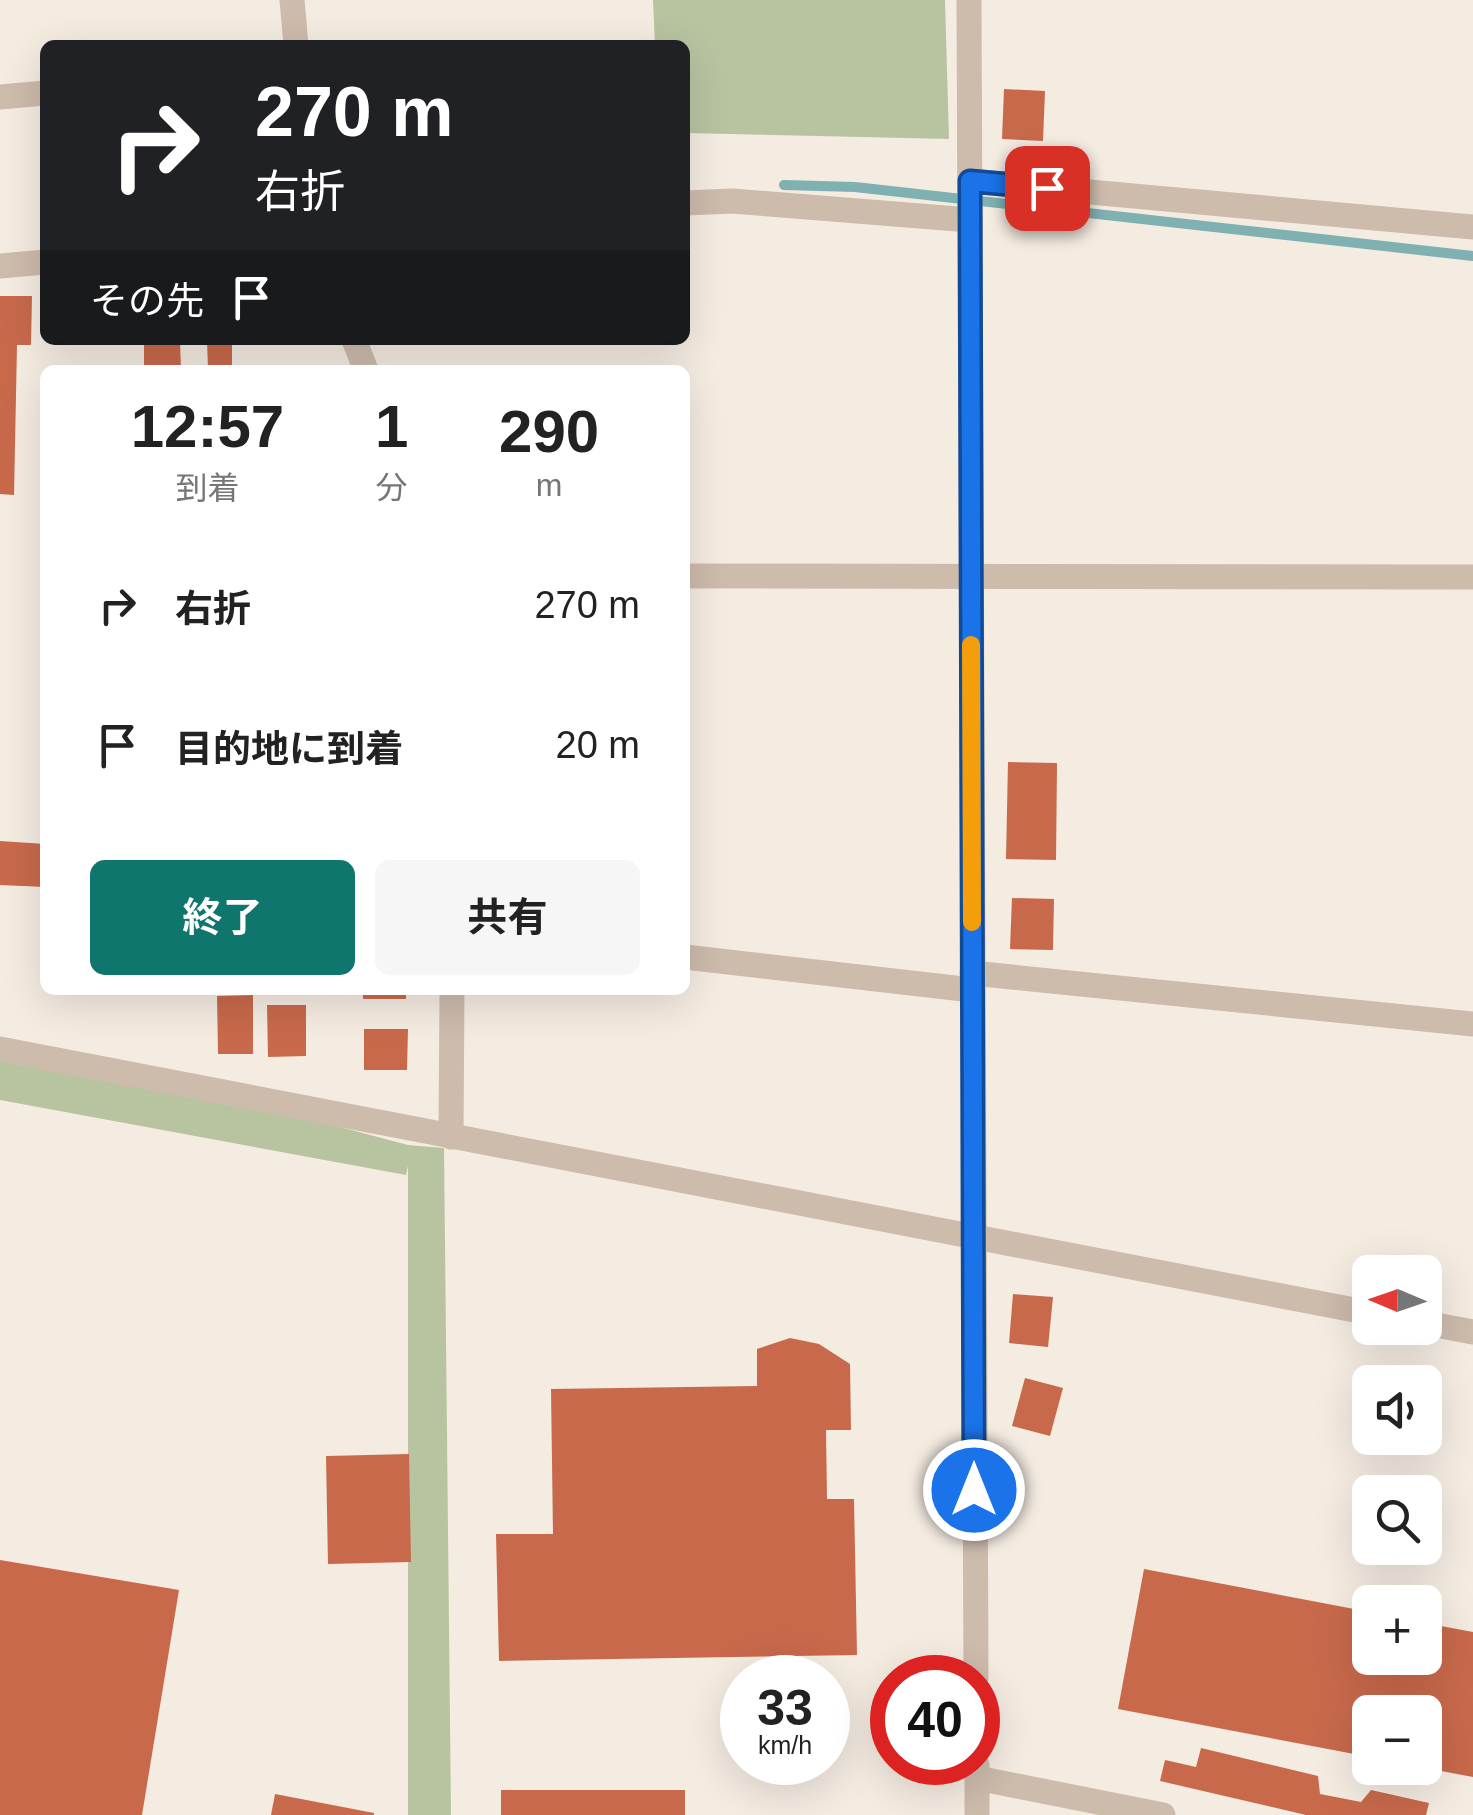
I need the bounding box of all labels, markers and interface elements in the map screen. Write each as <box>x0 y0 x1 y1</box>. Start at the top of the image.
text: 270 m <box>255 73 453 151</box>
icon: right <box>90 80 220 210</box>
pin <box>1005 146 1090 231</box>
icon: arrive <box>1020 161 1075 216</box>
text: 右折 <box>255 166 345 217</box>
icon: arrive <box>224 270 279 325</box>
text: その先 <box>90 280 204 322</box>
text: 12:57 <box>131 393 284 460</box>
text: 1 <box>375 393 408 460</box>
text: 290 <box>499 398 599 465</box>
text: m <box>536 467 562 503</box>
text: 到着 <box>175 470 239 506</box>
text: 分 <box>376 470 408 506</box>
icon: right <box>90 578 145 633</box>
text: 270 m <box>534 584 640 626</box>
text: 右折 <box>175 588 251 630</box>
icon: arrive <box>90 718 145 773</box>
text: 20 m <box>556 724 640 766</box>
text: 目的地に到着 <box>175 728 403 770</box>
button: 終了 <box>90 860 355 975</box>
button: 共有 <box>375 860 640 975</box>
north arrow <box>1352 1255 1442 1345</box>
map controls <box>1352 1255 1442 1785</box>
button: sound <box>1352 1365 1442 1455</box>
position arrow <box>922 1438 1026 1542</box>
button: search <box>1352 1475 1442 1565</box>
button: + <box>1352 1585 1442 1675</box>
speed limit sign: 40 <box>870 1655 1000 1785</box>
text: 33 <box>757 1680 813 1736</box>
button: − <box>1352 1695 1442 1785</box>
text: km/h <box>758 1731 812 1759</box>

